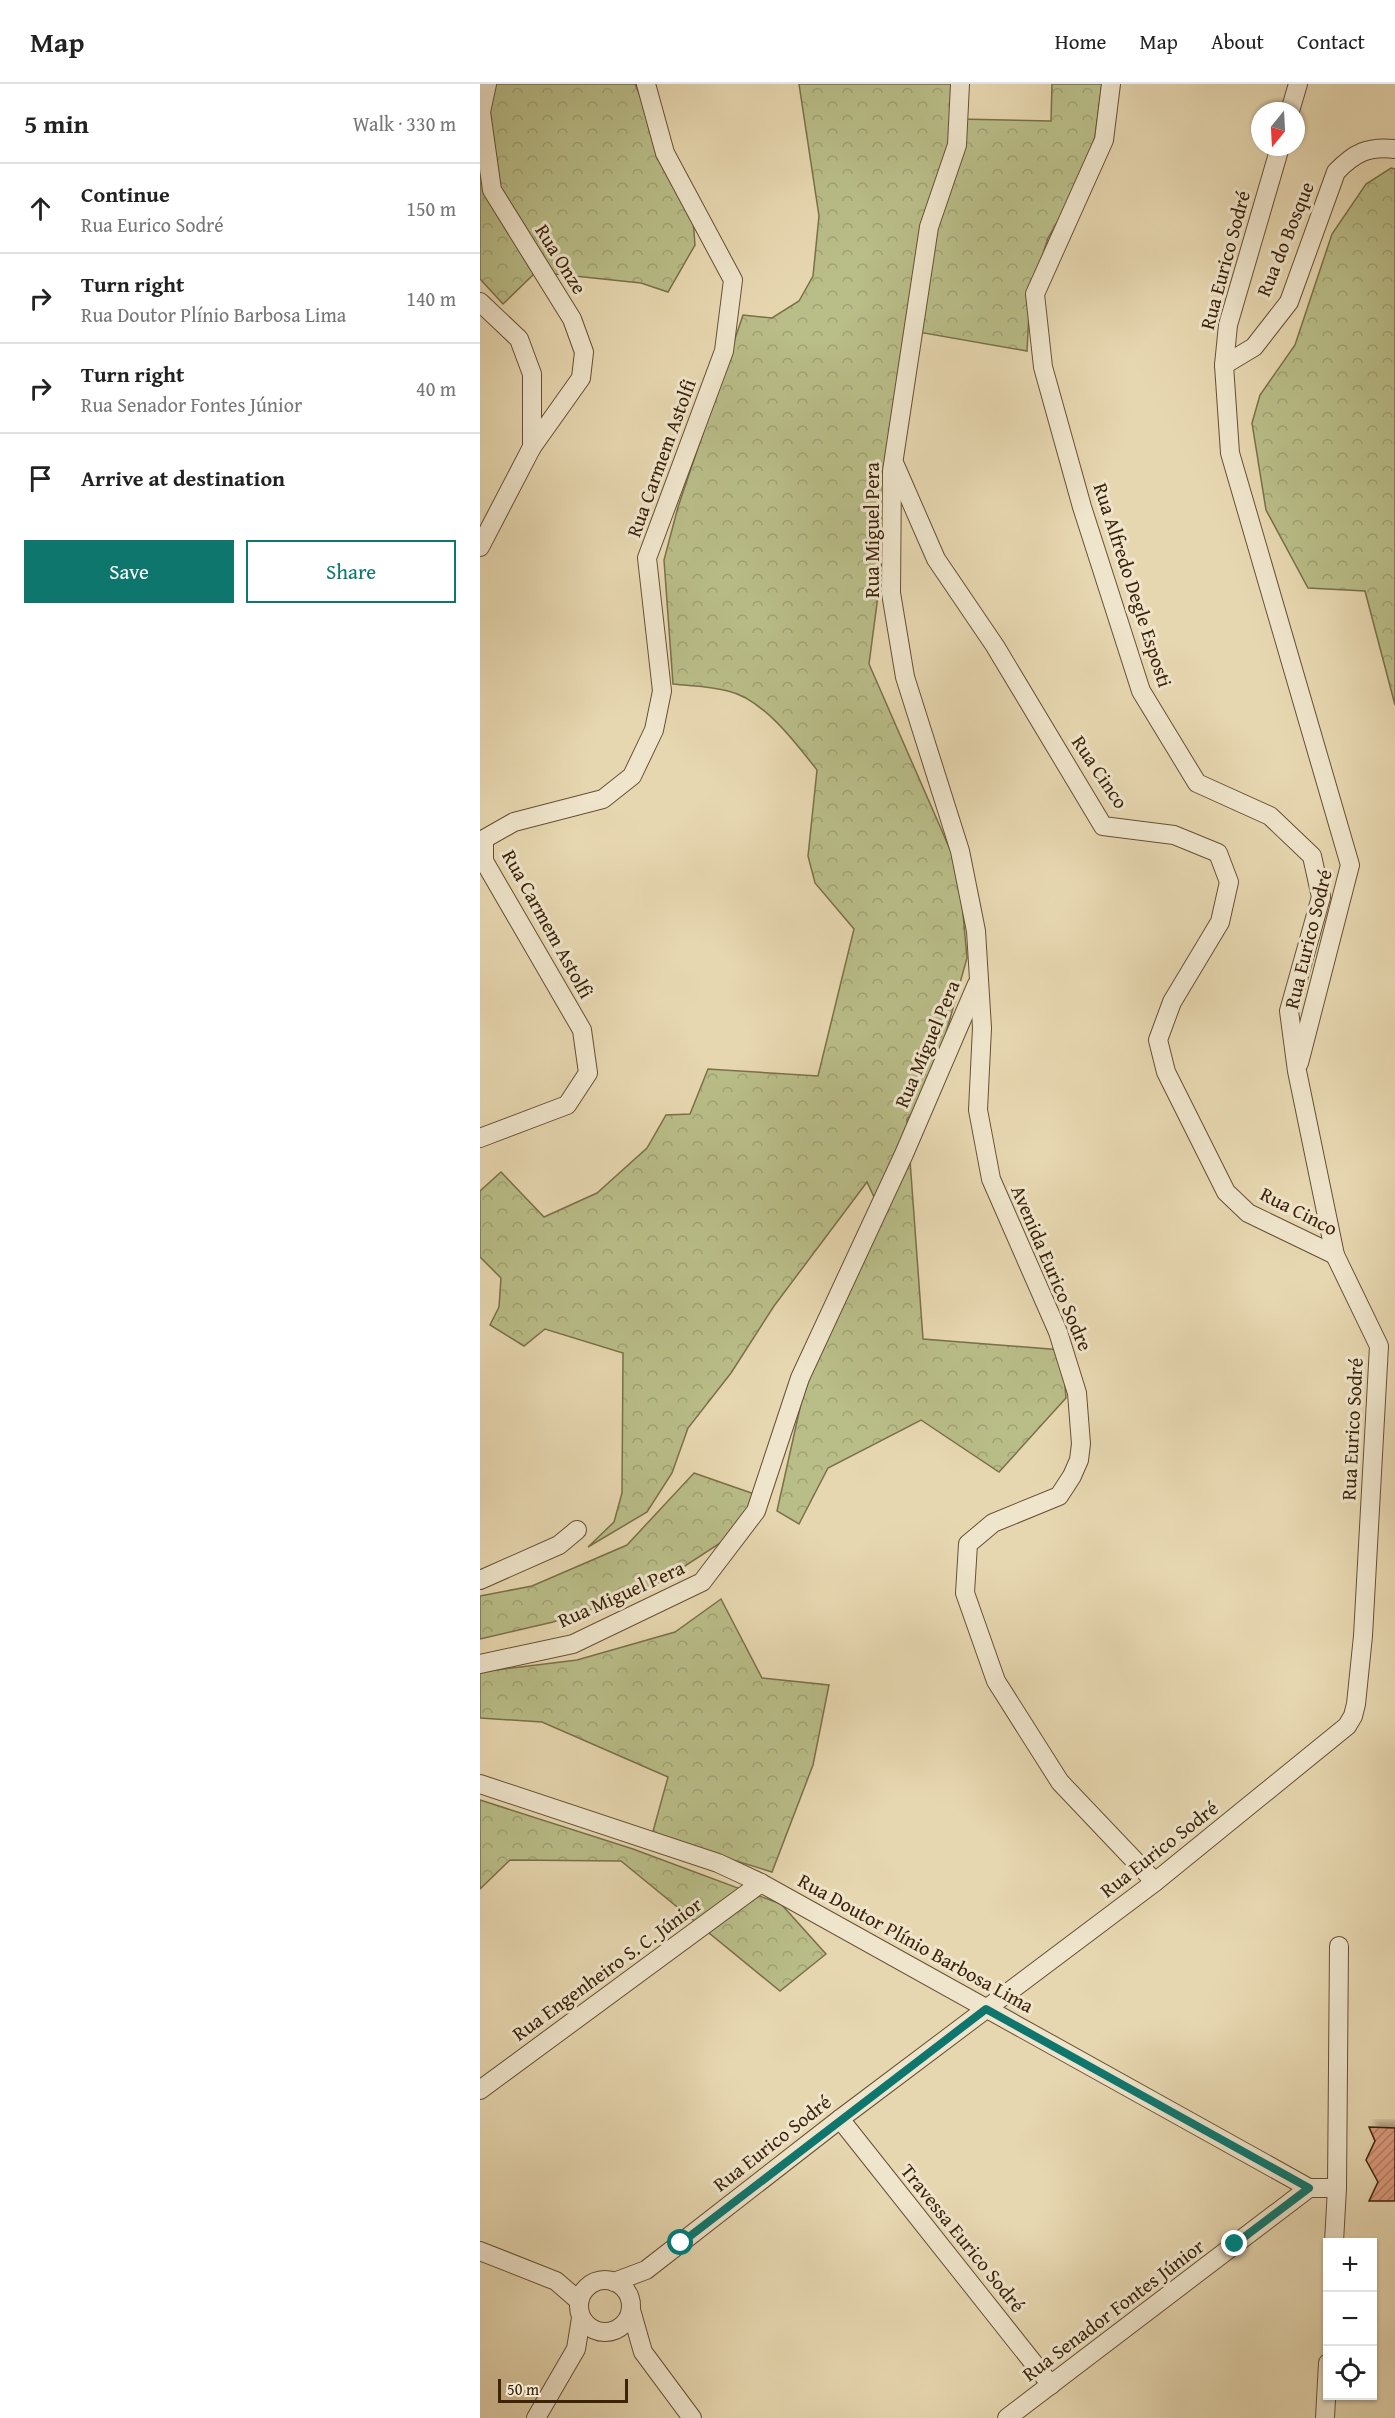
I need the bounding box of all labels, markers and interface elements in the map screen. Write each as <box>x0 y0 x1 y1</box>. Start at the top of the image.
text: Map <box>30 21 84 62</box>
text: Home <box>1055 26 1106 57</box>
text: Map <box>1139 26 1178 57</box>
text: About <box>1211 26 1264 57</box>
text: Contact <box>1297 26 1365 57</box>
north arrow <box>1251 102 1305 156</box>
text: 5 min <box>24 104 89 143</box>
text: Walk · 330 m <box>353 109 456 138</box>
street label: Rua do Bosque <box>1248 177 1321 301</box>
text: Continue <box>81 178 170 210</box>
street label: Rua Eurico Sodré <box>1192 187 1257 333</box>
icon: ahead <box>24 192 57 225</box>
text: 150 m <box>406 194 456 223</box>
text: Rua Eurico Sodré <box>81 210 224 239</box>
street label: Rua Onze <box>529 218 594 299</box>
text: Turn right <box>81 268 184 300</box>
icon: right <box>24 282 57 315</box>
text: 140 m <box>406 284 456 313</box>
text: Rua Doutor Plínio Barbosa Lima <box>81 300 346 329</box>
text: Turn right <box>81 358 184 390</box>
icon: right <box>24 372 57 405</box>
text: 40 m <box>416 374 456 403</box>
street label: Rua Carmem Astolfi <box>618 375 703 541</box>
text: Rua Senador Fontes Júnior <box>81 390 302 419</box>
street label: Rua Miguel Pera <box>857 461 886 598</box>
icon: arrive <box>24 462 57 495</box>
text: Arrive at destination <box>81 462 285 494</box>
street label: Rua Alfredo Degle Esposti <box>1087 479 1180 691</box>
button: Save <box>24 540 234 603</box>
button: Share <box>246 540 456 603</box>
street label: Rua Cinco <box>1065 729 1136 814</box>
street label: Rua Carmem Astolfi <box>495 844 601 1003</box>
street label: Rua Eurico Sodré <box>1276 866 1339 1012</box>
street label: Rua Miguel Pera <box>887 975 967 1112</box>
street label: Rua Cinco <box>1256 1179 1343 1242</box>
street label: Avenida Eurico Sodre <box>1004 1180 1101 1355</box>
street label: Rua Eurico Sodré <box>1333 1357 1370 1501</box>
street label: Rua Miguel Pera <box>553 1552 689 1634</box>
street label: Rua Eurico Sodré <box>1094 1793 1224 1904</box>
street label: Rua Doutor Plínio Barbosa Lima <box>793 1866 1040 2020</box>
street label: Rua Engenheiro S. C. Júnior <box>506 1890 708 2047</box>
street label: Rua Eurico Sodré <box>707 2087 837 2198</box>
street label: Travessa Eurico Sodré <box>894 2157 1032 2318</box>
route start <box>667 2229 693 2255</box>
route end <box>1221 2230 1247 2256</box>
street label: Rua Senador Fontes Júnior <box>1016 2231 1210 2388</box>
map controls <box>1323 2238 1377 2400</box>
button: + <box>1323 2238 1377 2292</box>
button: − <box>1323 2292 1377 2346</box>
button: locate <box>1323 2346 1377 2400</box>
scale bar <box>498 2376 628 2404</box>
text: 50 m <box>507 2377 539 2401</box>

